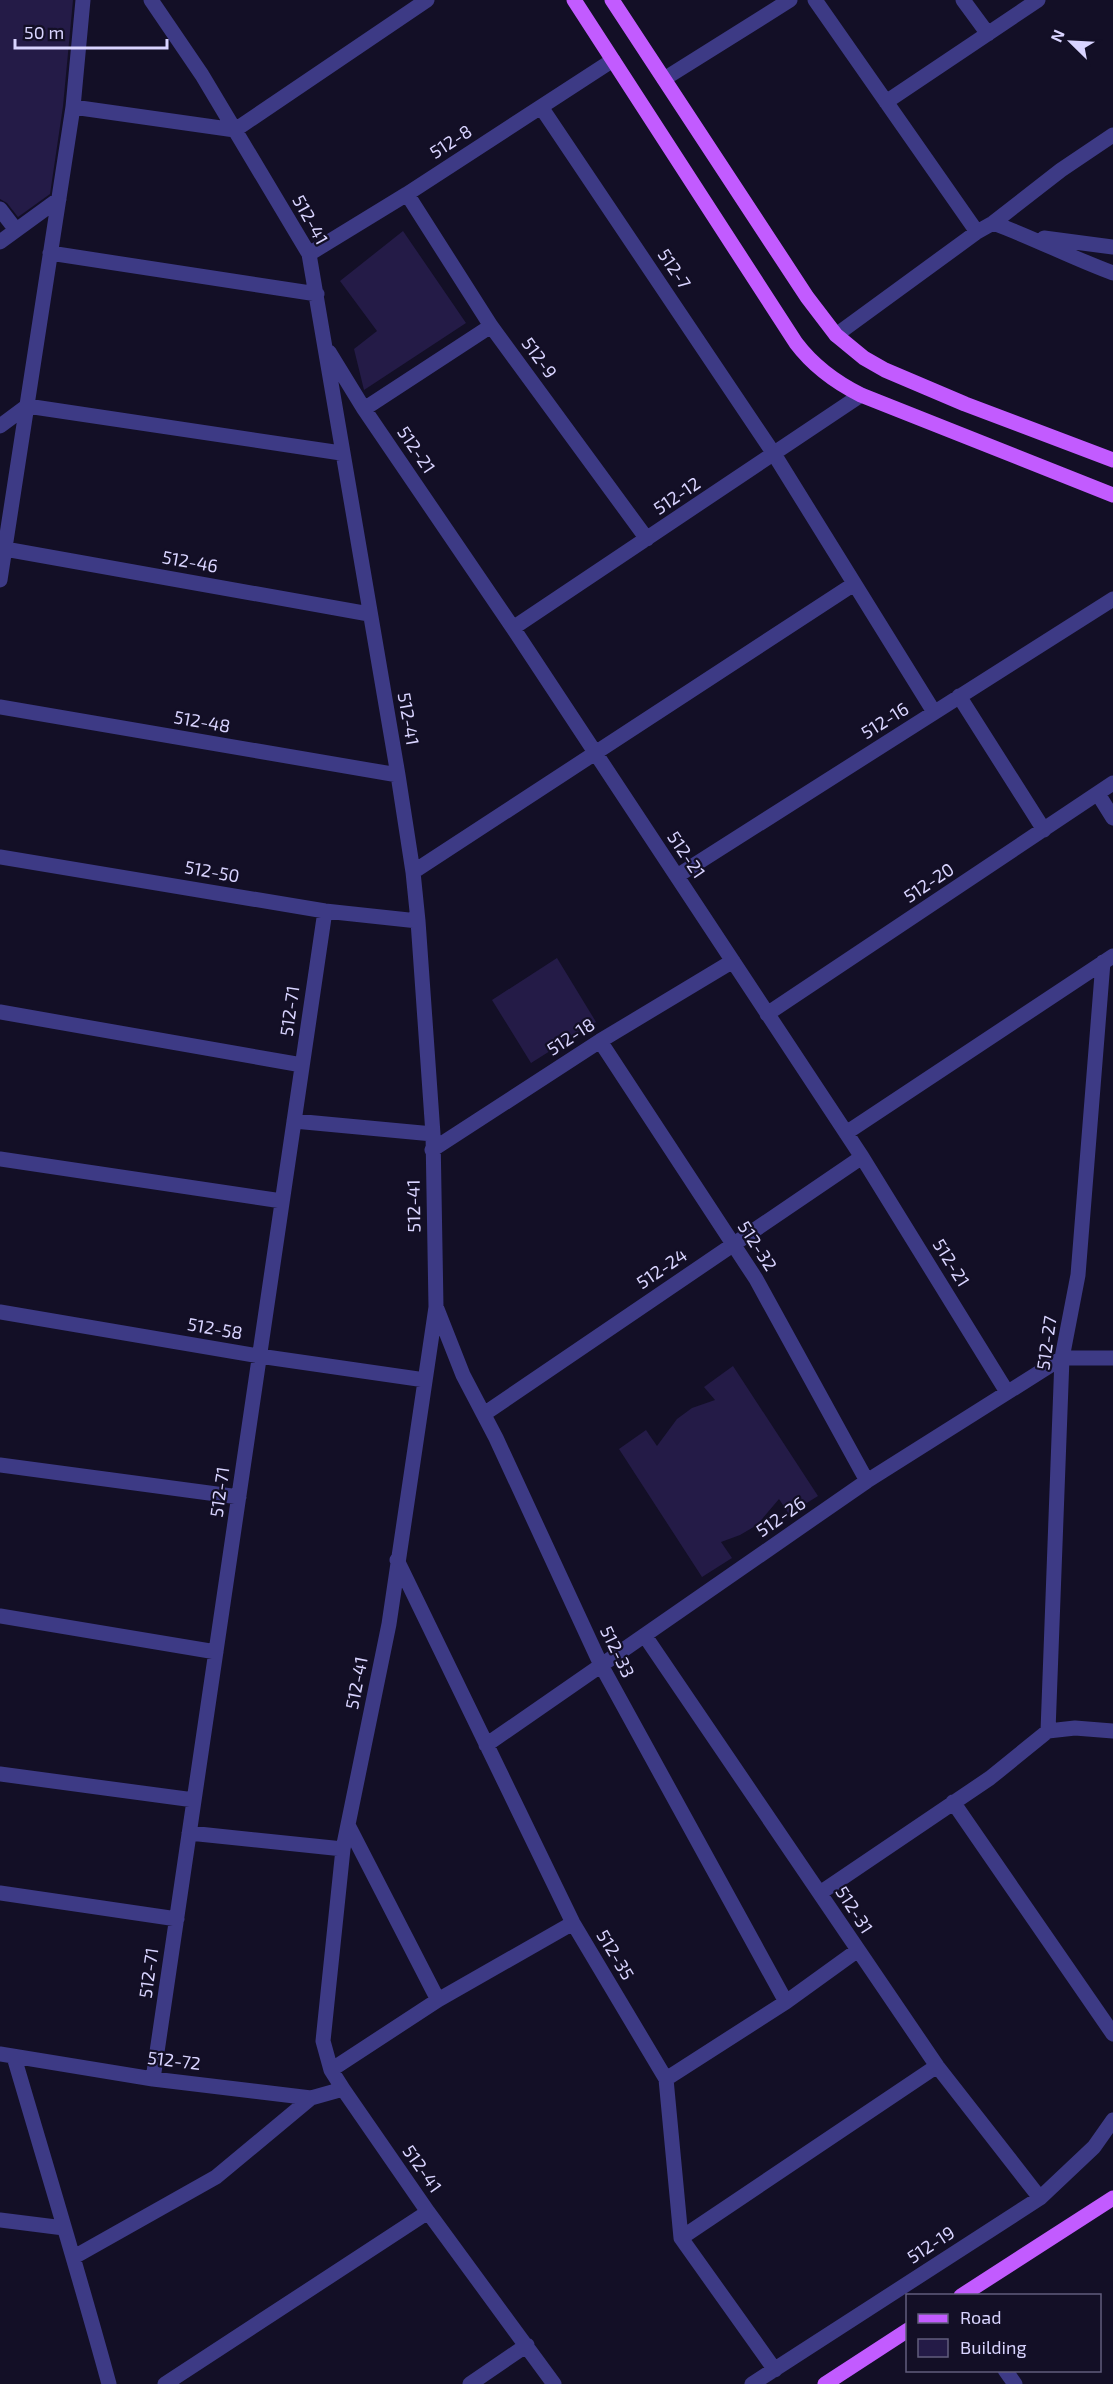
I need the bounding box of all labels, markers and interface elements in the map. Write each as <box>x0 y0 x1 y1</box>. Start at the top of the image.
scale bar <box>15 12 166 50</box>
north arrow <box>1041 12 1101 72</box>
text: 50 m <box>24 21 64 43</box>
text: N <box>1046 27 1068 45</box>
street label: 512-8 <box>425 119 476 163</box>
street label: 512-41 <box>288 191 333 248</box>
street label: 512-7 <box>654 244 696 293</box>
street label: 512-9 <box>518 333 562 382</box>
street label: 512-21 <box>393 422 441 477</box>
street label: 512-12 <box>649 472 704 519</box>
street label: 512-46 <box>160 545 220 577</box>
street label: 512-41 <box>394 691 424 747</box>
street label: 512-16 <box>857 697 912 743</box>
street label: 512-48 <box>172 705 232 737</box>
street label: 512-21 <box>663 827 711 882</box>
street label: 512-50 <box>183 855 241 887</box>
street label: 512-20 <box>899 857 958 907</box>
street label: 512-71 <box>275 984 303 1037</box>
street label: 512-18 <box>542 1013 598 1060</box>
street label: 512-41 <box>402 1179 424 1233</box>
street label: 512-32 <box>734 1216 782 1275</box>
street label: 512-21 <box>929 1234 975 1290</box>
street label: 512-24 <box>632 1243 691 1293</box>
street label: 512-58 <box>186 1312 244 1344</box>
street label: 512-27 <box>1031 1314 1061 1371</box>
street label: 512-71 <box>205 1465 233 1518</box>
street label: 512-26 <box>751 1491 809 1541</box>
street label: 512-33 <box>596 1622 640 1681</box>
street label: 512-41 <box>340 1655 372 1711</box>
street label: 512-31 <box>831 1882 878 1937</box>
street label: 512-35 <box>592 1925 639 1984</box>
street label: 512-71 <box>134 1946 162 1999</box>
street label: 512-72 <box>146 2046 202 2074</box>
street label: 512-41 <box>399 2140 447 2197</box>
street label: 512-19 <box>903 2221 958 2268</box>
legend <box>906 2294 1101 2372</box>
text: Road <box>960 2306 1001 2328</box>
text: Building <box>960 2336 1027 2358</box>

